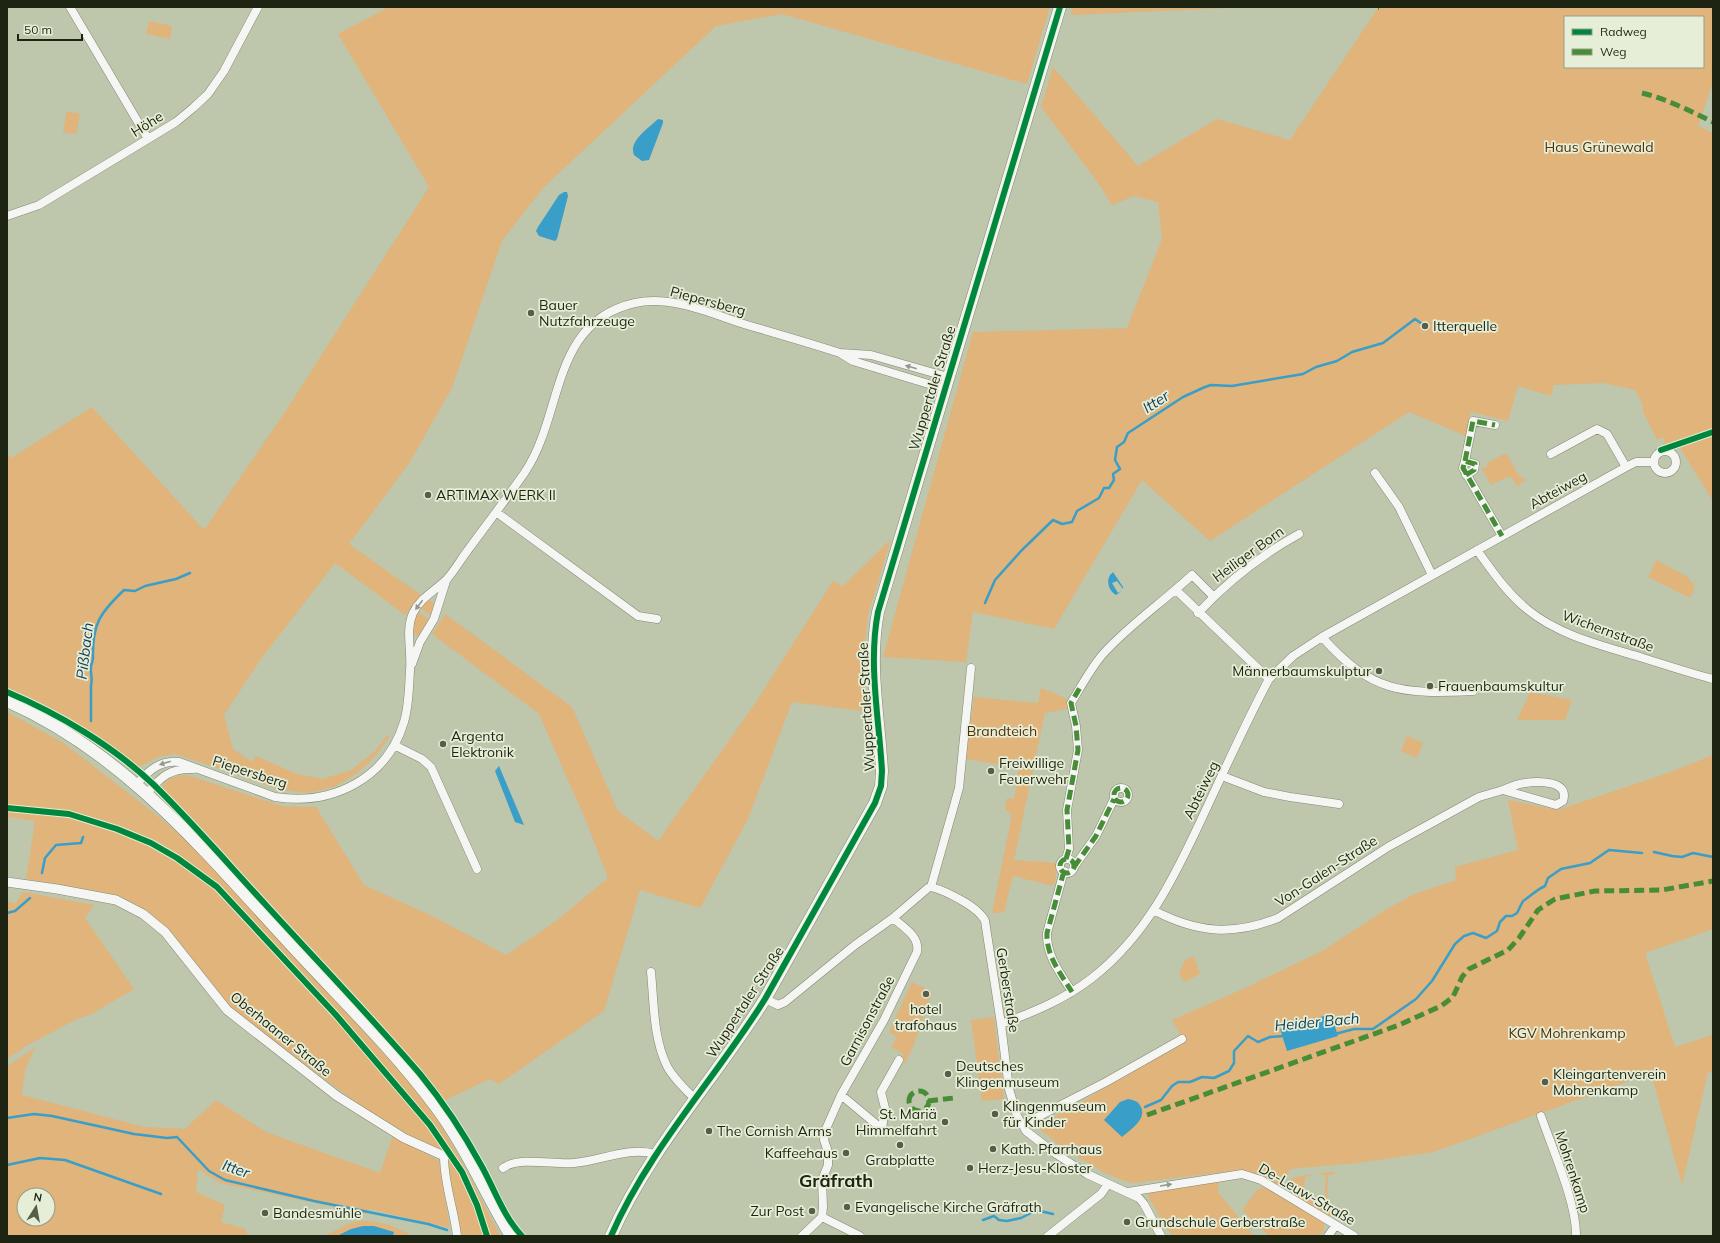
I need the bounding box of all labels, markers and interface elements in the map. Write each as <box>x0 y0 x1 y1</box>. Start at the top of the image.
scale bar <box>18 16 82 42</box>
legend <box>1564 16 1704 68</box>
text: 50 m <box>24 22 52 37</box>
text: Radweg <box>1600 24 1647 39</box>
text: Weg <box>1600 44 1626 59</box>
street label: Höhe <box>128 107 166 141</box>
park label: Haus Grünewald <box>1544 138 1654 156</box>
street label: Piepersberg <box>668 282 748 320</box>
place label: Bauer Nutzfahrzeuge <box>539 296 635 330</box>
marker: Bauer Nutzfahrzeuge <box>526 308 536 318</box>
place label: Itterquelle <box>1433 317 1497 335</box>
marker: Itterquelle <box>1420 321 1430 331</box>
street label: Wuppertaler Straße <box>904 324 960 452</box>
one-way arrow <box>905 364 917 370</box>
water label: Itter <box>1139 386 1173 417</box>
street label: Abteiweg <box>1526 467 1590 513</box>
place label: ARTIMAX WERK II <box>436 486 556 504</box>
marker: ARTIMAX WERK II <box>423 490 433 500</box>
street label: Heiliger Born <box>1209 522 1287 586</box>
one-way arrow <box>414 599 423 610</box>
street label: Wichernstraße <box>1560 606 1656 656</box>
water label: Pißbach <box>72 621 97 680</box>
street label: Wuppertaler Straße <box>854 642 878 772</box>
place label: Männerbaumskulptur <box>1232 662 1372 680</box>
marker: Männerbaumskulptur <box>1374 666 1384 676</box>
place label: Frauenbaumskultur <box>1438 677 1565 695</box>
marker: Frauenbaumskultur <box>1425 681 1435 691</box>
park label: Brandteich <box>967 722 1037 740</box>
place label: Argenta Elektronik <box>451 727 515 761</box>
marker: Argenta Elektronik <box>438 739 448 749</box>
street label: Piepersberg <box>210 751 290 793</box>
place label: Freiwillige Feuerwehr <box>999 754 1069 788</box>
street label: Abteiweg <box>1179 758 1223 822</box>
one-way arrow <box>158 760 170 766</box>
marker: Freiwillige Feuerwehr <box>986 766 996 776</box>
street label: Von-Galen-Straße <box>1272 831 1380 911</box>
street label: Wuppertaler Straße <box>702 943 788 1061</box>
street label: Gerberstraße <box>992 946 1024 1034</box>
street label: Garnisonstraße <box>836 973 898 1069</box>
street label: Oberhaaner Straße <box>227 988 335 1080</box>
marker: hotel trafohaus <box>921 989 931 999</box>
place label: hotel trafohaus <box>895 1000 957 1034</box>
water label: Heider Bach <box>1274 1008 1360 1035</box>
park label: KGV Mohrenkamp <box>1508 1024 1626 1042</box>
place label: Deutsches Klingenmuseum <box>956 1057 1059 1091</box>
place label: Kleingartenverein Mohrenkamp <box>1553 1065 1666 1099</box>
marker: Deutsches Klingenmuseum <box>943 1069 953 1079</box>
marker: Kleingartenverein Mohrenkamp <box>1540 1077 1550 1087</box>
place label: Klingenmuseum für Kinder <box>1003 1097 1106 1131</box>
place label: St. Mariä Himmelfahrt <box>856 1105 937 1139</box>
marker: Klingenmuseum für Kinder <box>990 1109 1000 1119</box>
marker: St. Mariä Himmelfahrt <box>940 1117 950 1127</box>
place label: The Cornish Arms <box>717 1122 832 1140</box>
marker: The Cornish Arms <box>704 1126 714 1136</box>
street label: Mohrenkamp <box>1551 1129 1595 1215</box>
marker: Grabplatte <box>895 1140 905 1150</box>
place label: Kath. Pfarrhaus <box>1001 1140 1102 1158</box>
place label: Kaffeehaus <box>765 1144 838 1162</box>
marker: Kath. Pfarrhaus <box>988 1144 998 1154</box>
marker: Kaffeehaus <box>841 1148 851 1158</box>
place label: Grabplatte <box>865 1151 935 1169</box>
water label: Itter <box>220 1155 253 1182</box>
place label: Herz-Jesu-Kloster <box>978 1159 1093 1177</box>
street label: De-Leuw-Straße <box>1255 1159 1359 1229</box>
marker: Herz-Jesu-Kloster <box>965 1163 975 1173</box>
district label: Gräfrath <box>799 1169 873 1192</box>
one-way arrow <box>1160 1182 1172 1188</box>
north arrow <box>16 1187 56 1227</box>
text: N <box>32 1190 43 1205</box>
place label: Evangelische Kirche Gräfrath <box>855 1198 1042 1216</box>
place label: Zur Post <box>750 1202 804 1220</box>
marker: Evangelische Kirche Gräfrath <box>842 1202 852 1212</box>
place label: Bandesmühle <box>273 1204 362 1222</box>
marker: Zur Post <box>807 1206 817 1216</box>
marker: Bandesmühle <box>260 1208 270 1218</box>
place label: Grundschule Gerberstraße <box>1135 1213 1305 1231</box>
marker: Grundschule Gerberstraße <box>1122 1217 1132 1227</box>

